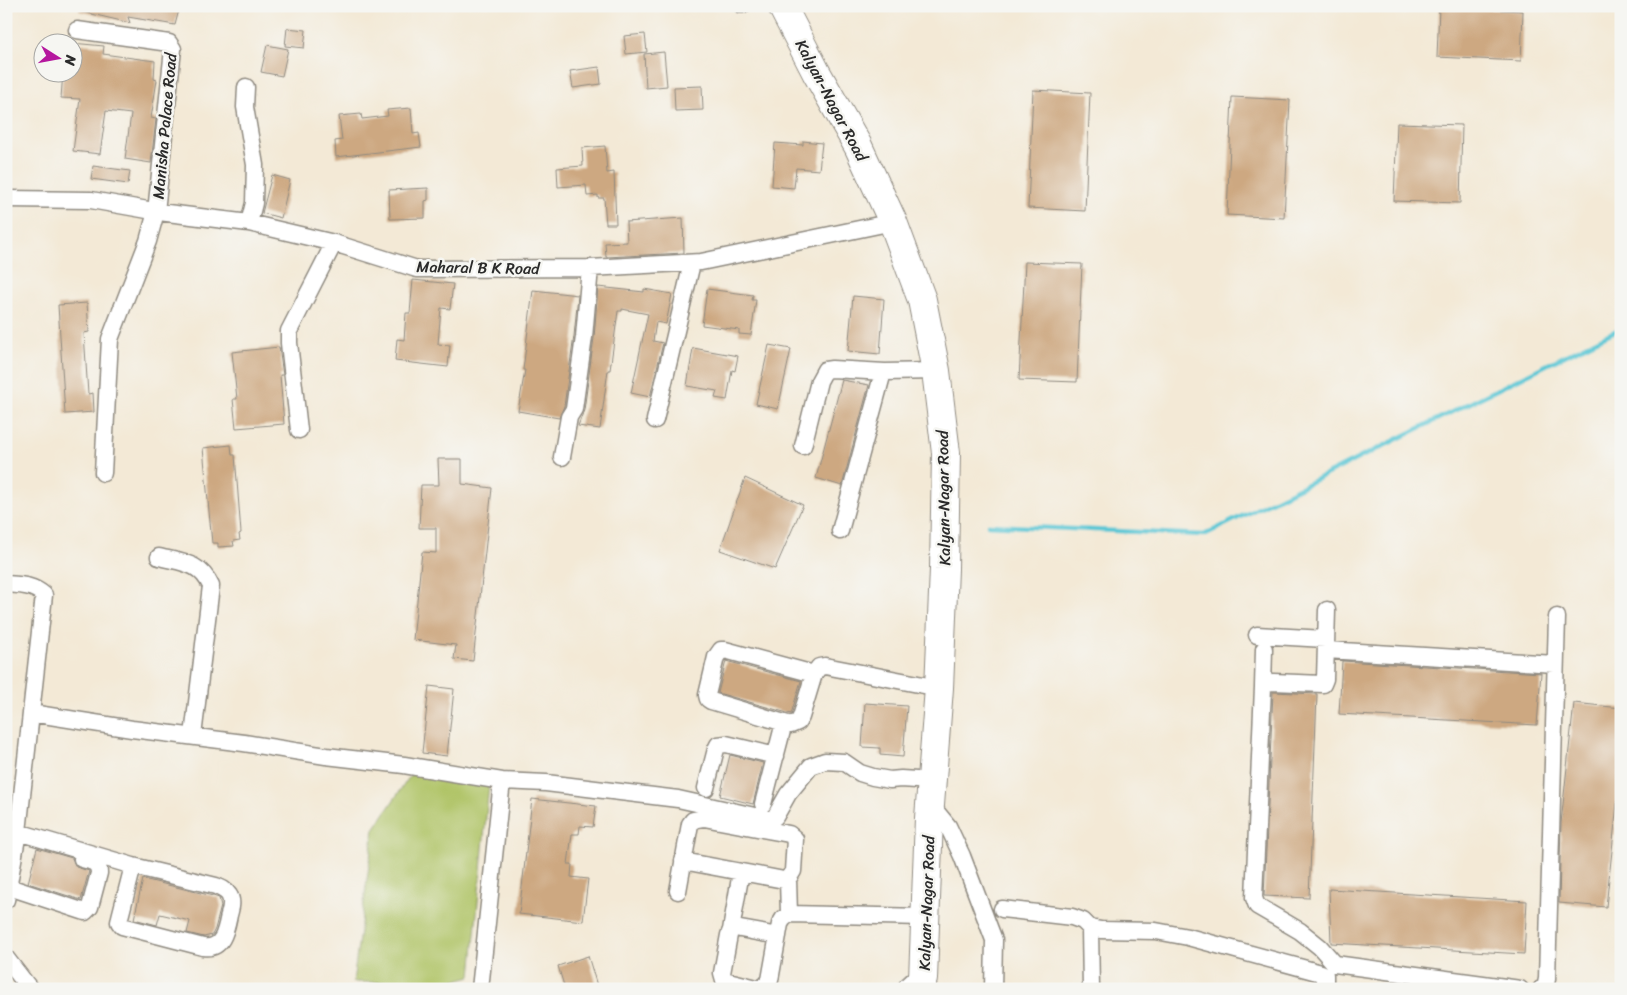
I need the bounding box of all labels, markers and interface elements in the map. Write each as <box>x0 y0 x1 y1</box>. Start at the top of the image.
north arrow <box>32 32 82 82</box>
street label: Kalyan-Nagar Road <box>787 34 877 168</box>
street label: Manisha Palace Road <box>144 50 185 200</box>
text: N <box>57 52 84 68</box>
street label: Maharal B K Road <box>416 252 541 283</box>
street label: Kalyan-Nagar Road <box>928 429 959 566</box>
street label: Kalyan-Nagar Road <box>910 833 943 971</box>

